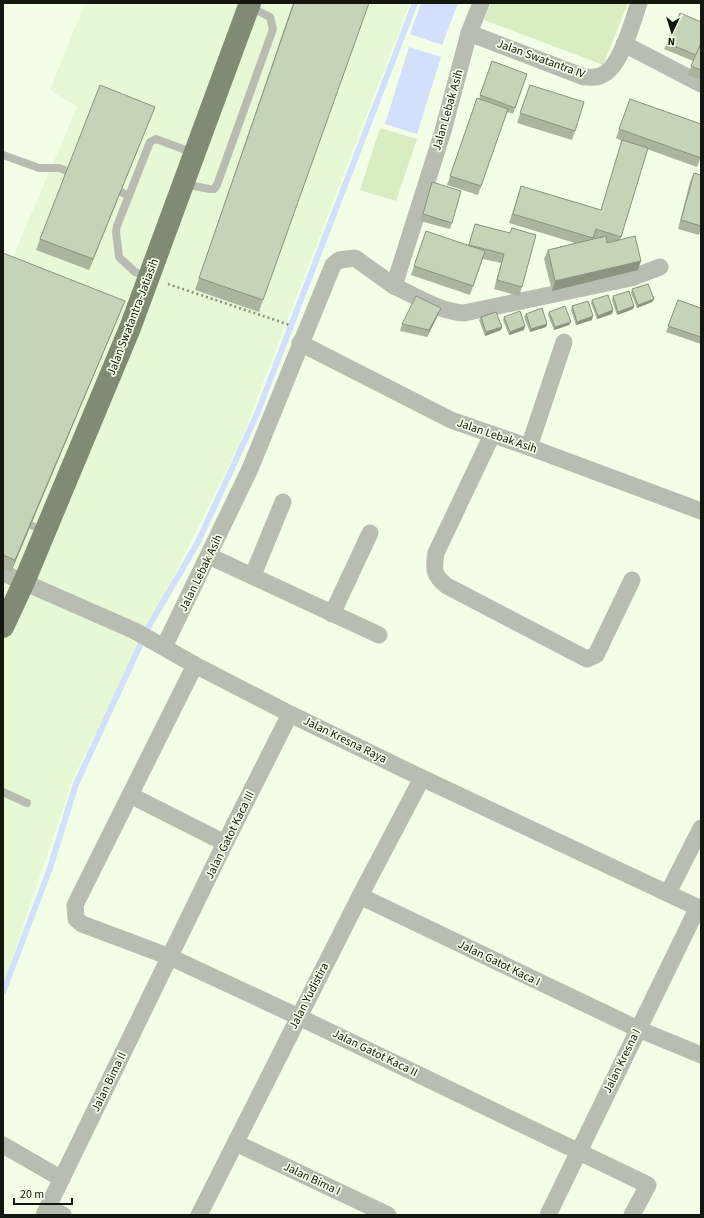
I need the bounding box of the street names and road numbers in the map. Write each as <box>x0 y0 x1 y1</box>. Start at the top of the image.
street label: Jalan Swatantra IV <box>494 35 588 83</box>
street label: Jalan Lebak Asih <box>428 67 468 153</box>
street label: Jalan Swatantra-Jatiasih <box>103 256 163 378</box>
street label: Jalan Lebak Asih <box>455 414 539 458</box>
street label: Jalan Lebak Asih <box>175 532 227 614</box>
street label: Jalan Kresna Raya <box>300 712 390 768</box>
street label: Jalan Gatot Kaca III <box>201 788 259 882</box>
street label: Jalan Gatot Kaca I <box>455 936 543 990</box>
street label: Jalan Yudistira <box>285 960 333 1032</box>
street label: Jalan Gatot Kaca II <box>330 1025 420 1081</box>
street label: Jalan Kresna I <box>599 1026 645 1096</box>
street label: Jalan Bima II <box>87 1049 131 1115</box>
street label: Jalan Bima I <box>281 1158 343 1200</box>

